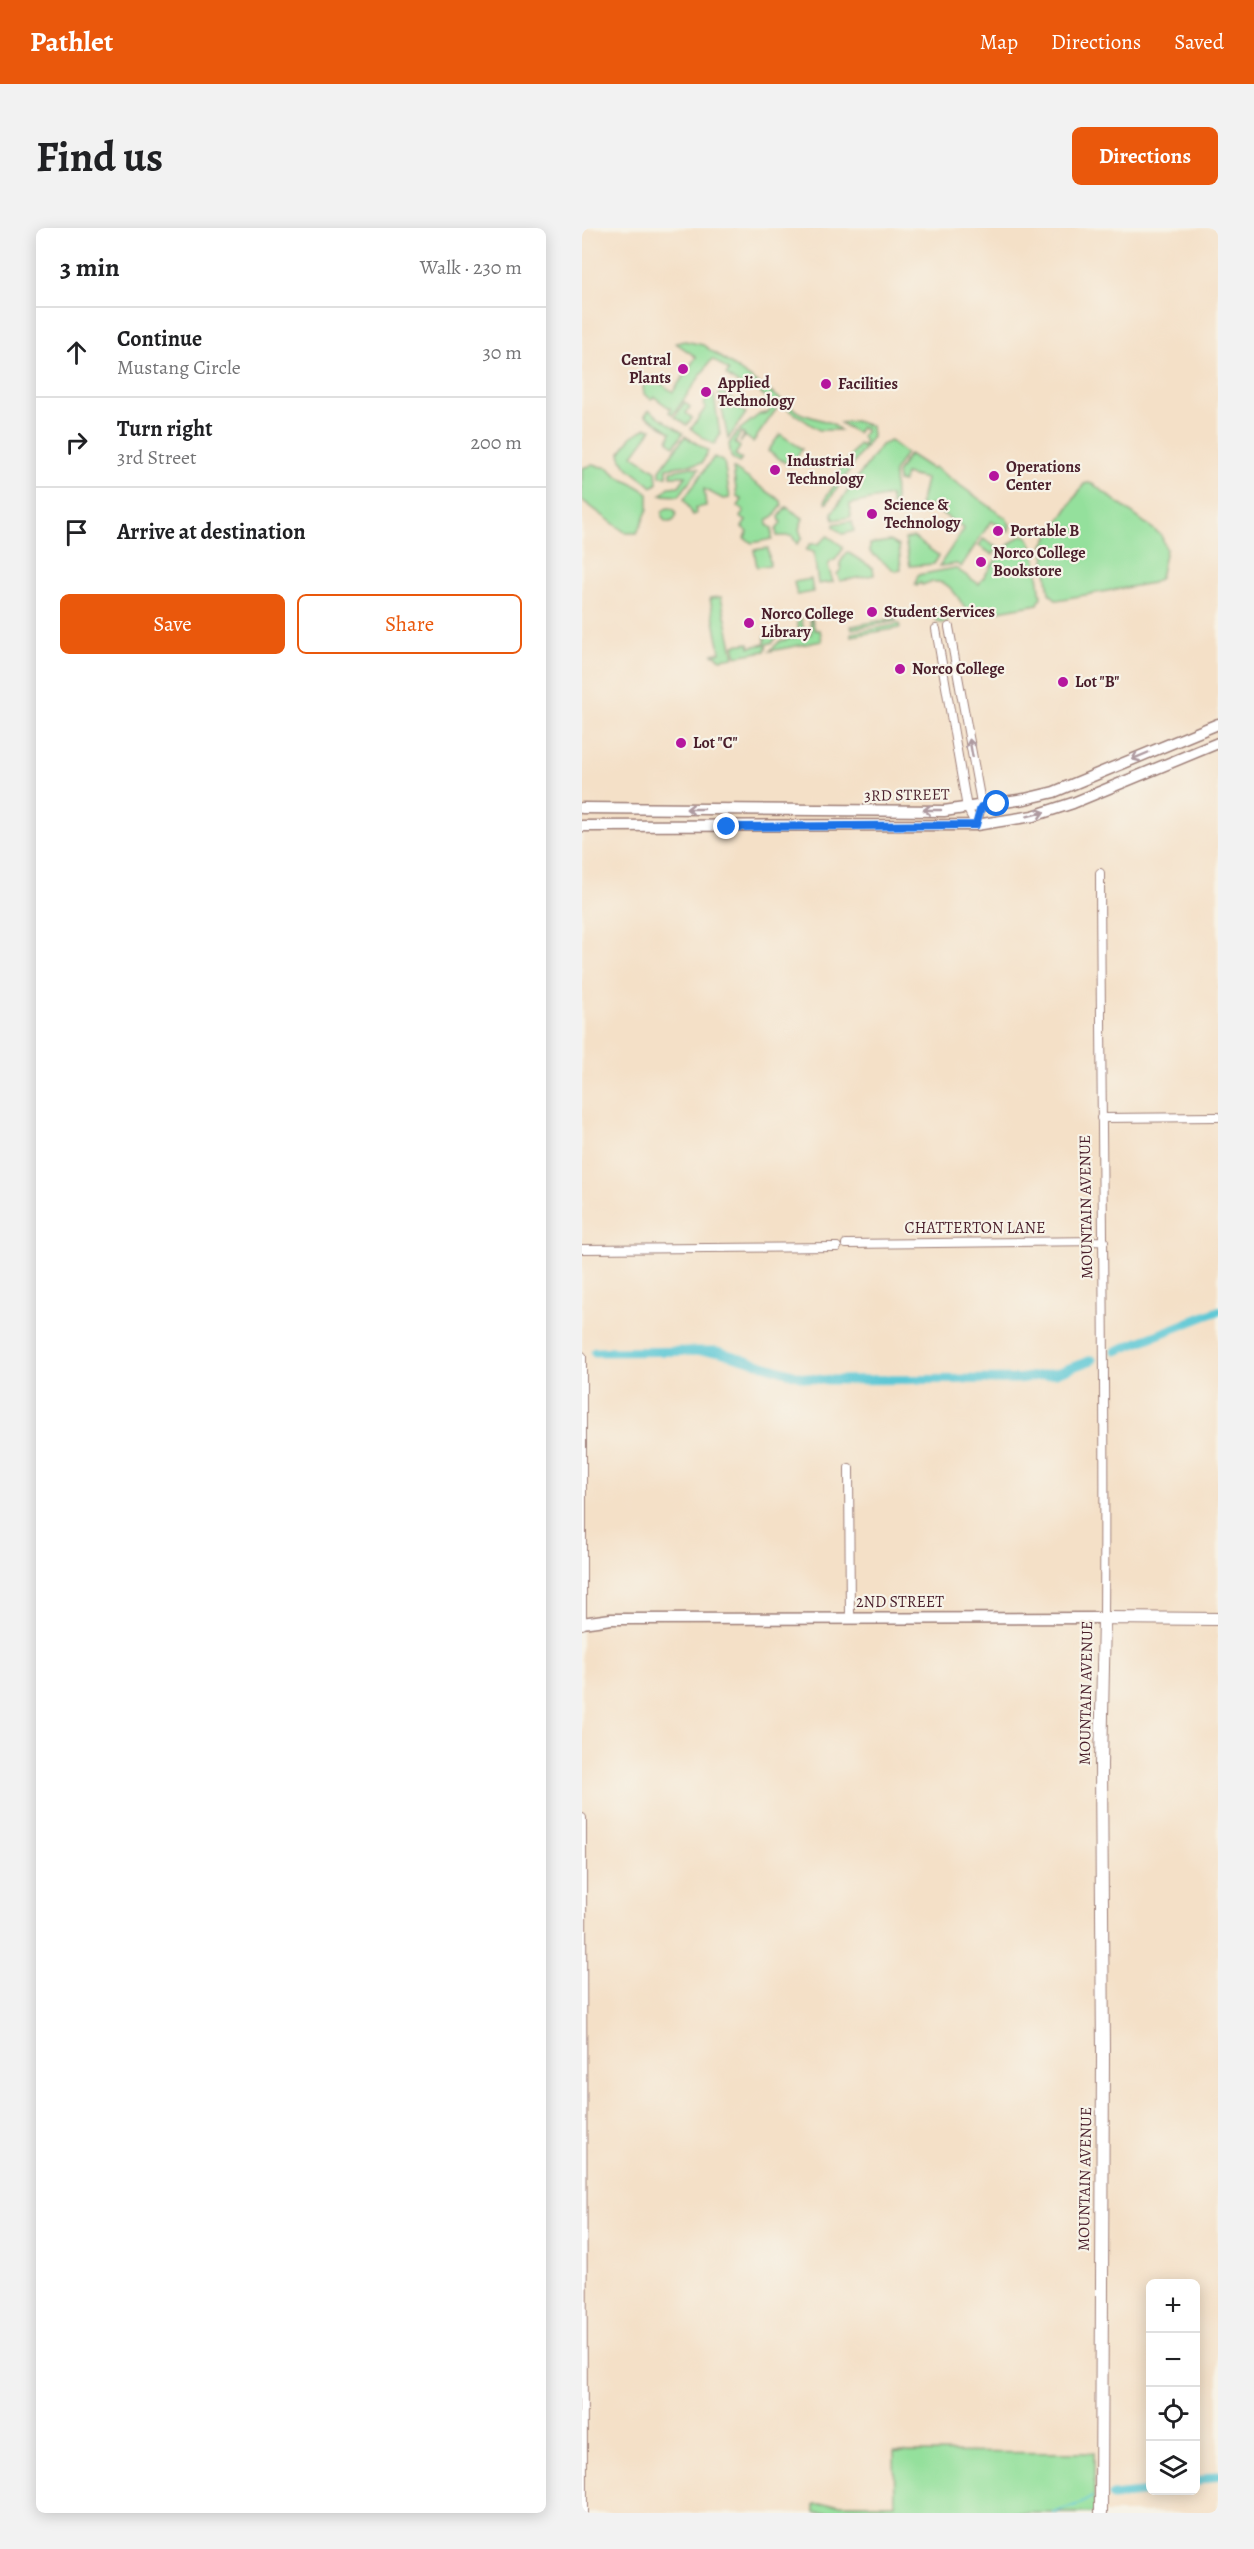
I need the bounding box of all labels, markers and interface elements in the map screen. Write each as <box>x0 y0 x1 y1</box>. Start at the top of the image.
text: Pathlet <box>30 23 113 61</box>
text: Map <box>980 28 1018 56</box>
text: Directions <box>1051 28 1141 56</box>
text: Saved <box>1174 28 1224 56</box>
button: Directions <box>1072 127 1218 185</box>
text: Find us <box>36 128 163 185</box>
text: 3 min <box>60 250 120 285</box>
text: Walk · 230 m <box>420 254 522 281</box>
text: Continue <box>117 324 202 354</box>
icon: ahead <box>60 336 93 369</box>
text: 30 m <box>482 339 522 366</box>
place label: Central Plants <box>621 349 672 389</box>
text: Mustang Circle <box>117 354 241 381</box>
marker: Central Plants <box>676 362 690 376</box>
place label: Applied Technology <box>717 372 795 412</box>
place label: Facilities <box>838 373 898 395</box>
marker: Facilities <box>819 377 833 391</box>
marker: Applied Technology <box>699 385 713 399</box>
text: Turn right <box>117 414 213 444</box>
icon: right <box>60 426 93 459</box>
text: 200 m <box>471 429 522 456</box>
text: 3rd Street <box>117 444 197 471</box>
place label: Industrial Technology <box>787 450 864 490</box>
place label: Operations Center <box>1006 456 1081 496</box>
marker: Industrial Technology <box>768 463 782 477</box>
marker: Operations Center <box>987 469 1001 483</box>
place label: Science & Technology <box>884 494 961 534</box>
marker: Science & Technology <box>865 507 879 521</box>
icon: arrive <box>60 516 93 549</box>
text: Arrive at destination <box>117 517 306 547</box>
place label: Portable B <box>1010 520 1079 542</box>
marker: Portable B <box>991 524 1005 538</box>
place label: Norco College Bookstore <box>993 542 1086 582</box>
marker: Norco College Bookstore <box>974 555 988 569</box>
button: Save <box>60 594 285 654</box>
button: Share <box>297 594 522 654</box>
place label: Student Services <box>884 601 995 623</box>
place label: Norco College Library <box>761 603 854 643</box>
marker: Student Services <box>865 605 879 619</box>
marker: Norco College Library <box>742 616 756 630</box>
place label: Norco College <box>912 658 1005 680</box>
marker: Norco College <box>893 662 907 676</box>
place label: Lot "B" <box>1075 671 1119 693</box>
marker: Lot "B" <box>1056 675 1070 689</box>
place label: Lot "C" <box>693 732 738 754</box>
marker: Lot "C" <box>674 736 688 750</box>
one-way arrow <box>965 738 976 758</box>
one-way arrow <box>1131 751 1149 762</box>
street label: 3RD STREET <box>864 783 950 807</box>
route start <box>983 790 1009 816</box>
one-way arrow <box>686 803 706 815</box>
one-way arrow <box>923 805 943 816</box>
one-way arrow <box>1027 808 1046 820</box>
route end <box>713 813 739 839</box>
street label: MOUNTAIN AVENUE <box>1074 1135 1098 1279</box>
street label: CHATTERTON LANE <box>905 1217 1045 1239</box>
street label: 2ND STREET <box>856 1591 944 1613</box>
street label: MOUNTAIN AVENUE <box>1074 1621 1098 1765</box>
street label: MOUNTAIN AVENUE <box>1073 2107 1097 2251</box>
map controls <box>1146 2279 1200 2495</box>
button: + <box>1146 2279 1200 2333</box>
button: − <box>1146 2333 1200 2387</box>
button: locate <box>1146 2387 1200 2441</box>
button: layers <box>1146 2441 1200 2495</box>

